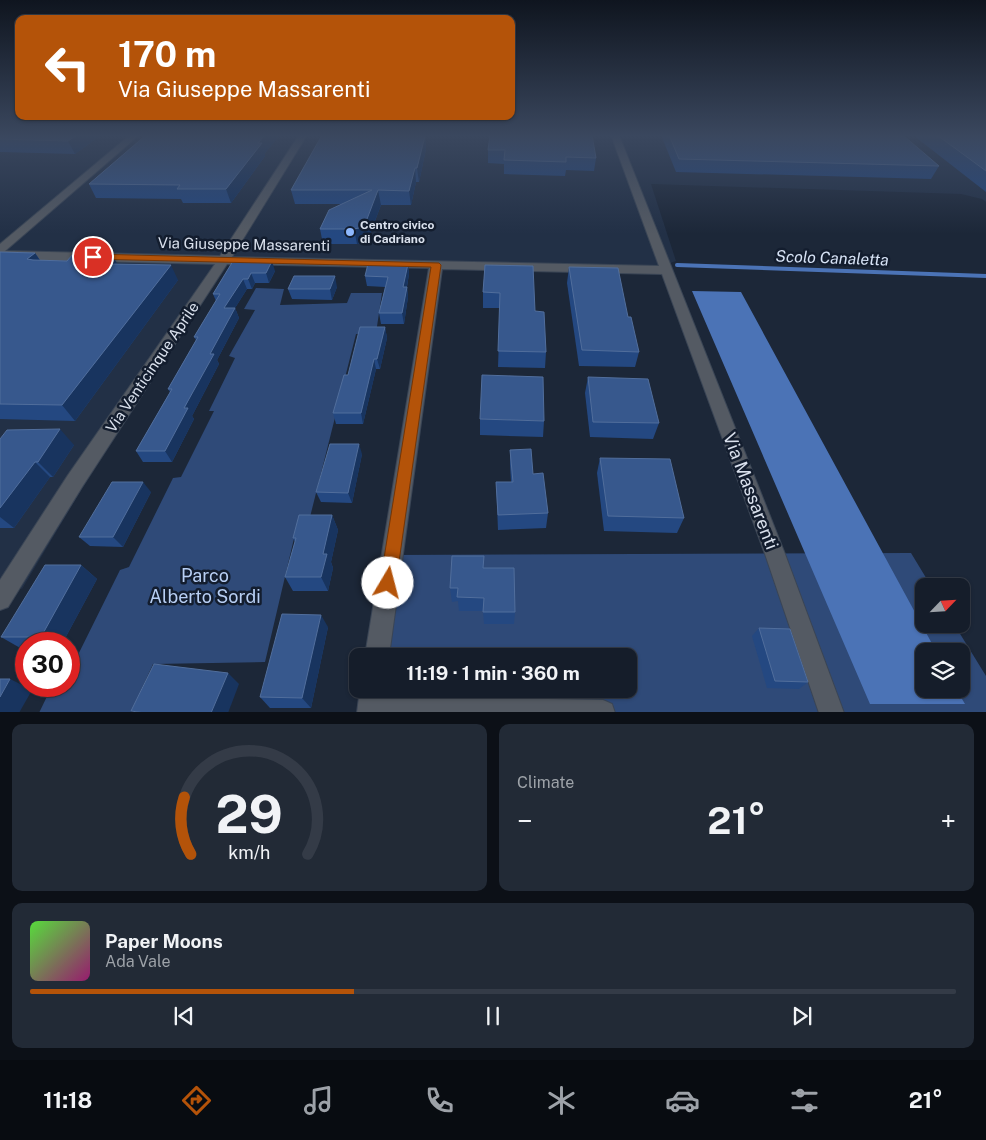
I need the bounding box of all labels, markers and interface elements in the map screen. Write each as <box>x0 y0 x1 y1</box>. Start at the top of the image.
text: 170 m <box>118 34 216 75</box>
icon: left <box>35 35 100 100</box>
text: Via Giuseppe Massarenti <box>118 76 371 102</box>
place label: Centro civico di Cadriano <box>360 218 435 246</box>
marker: Centro civico di Cadriano <box>344 226 356 238</box>
street label: Via Giuseppe Massarenti <box>158 234 330 254</box>
pin <box>72 236 114 278</box>
icon: arrive <box>79 243 107 271</box>
water label: Scolo Canaletta <box>775 247 889 269</box>
street label: Via Venticinque Aprile <box>102 299 202 435</box>
street label: Via Massarenti <box>719 430 783 552</box>
position arrow <box>361 556 413 608</box>
park label: Parco Alberto Sordi <box>149 565 261 607</box>
north arrow <box>915 578 970 632</box>
map controls <box>915 578 970 698</box>
speed limit sign: 30 <box>15 632 80 697</box>
button: layers <box>915 643 970 698</box>
text: 11:19 · 1 min · 360 m <box>406 662 580 684</box>
text: Climate <box>517 773 574 792</box>
text: 29 <box>216 784 283 845</box>
text: 21° <box>707 798 766 843</box>
text: − <box>517 804 533 837</box>
text: + <box>940 804 956 837</box>
text: km/h <box>228 842 271 863</box>
text: Paper Moons <box>105 930 223 952</box>
text: Ada Vale <box>105 952 170 971</box>
icon: previous <box>170 1002 198 1030</box>
icon: pause <box>479 1002 507 1030</box>
icon: next <box>788 1002 816 1030</box>
icon: directions <box>179 1083 214 1118</box>
icon: music <box>301 1083 336 1118</box>
icon: phone <box>422 1083 457 1118</box>
icon: climate <box>544 1083 579 1118</box>
icon: car <box>665 1083 700 1118</box>
icon: filters <box>787 1083 822 1118</box>
text: 11:18 <box>43 1087 92 1113</box>
text: 21° <box>909 1087 943 1113</box>

